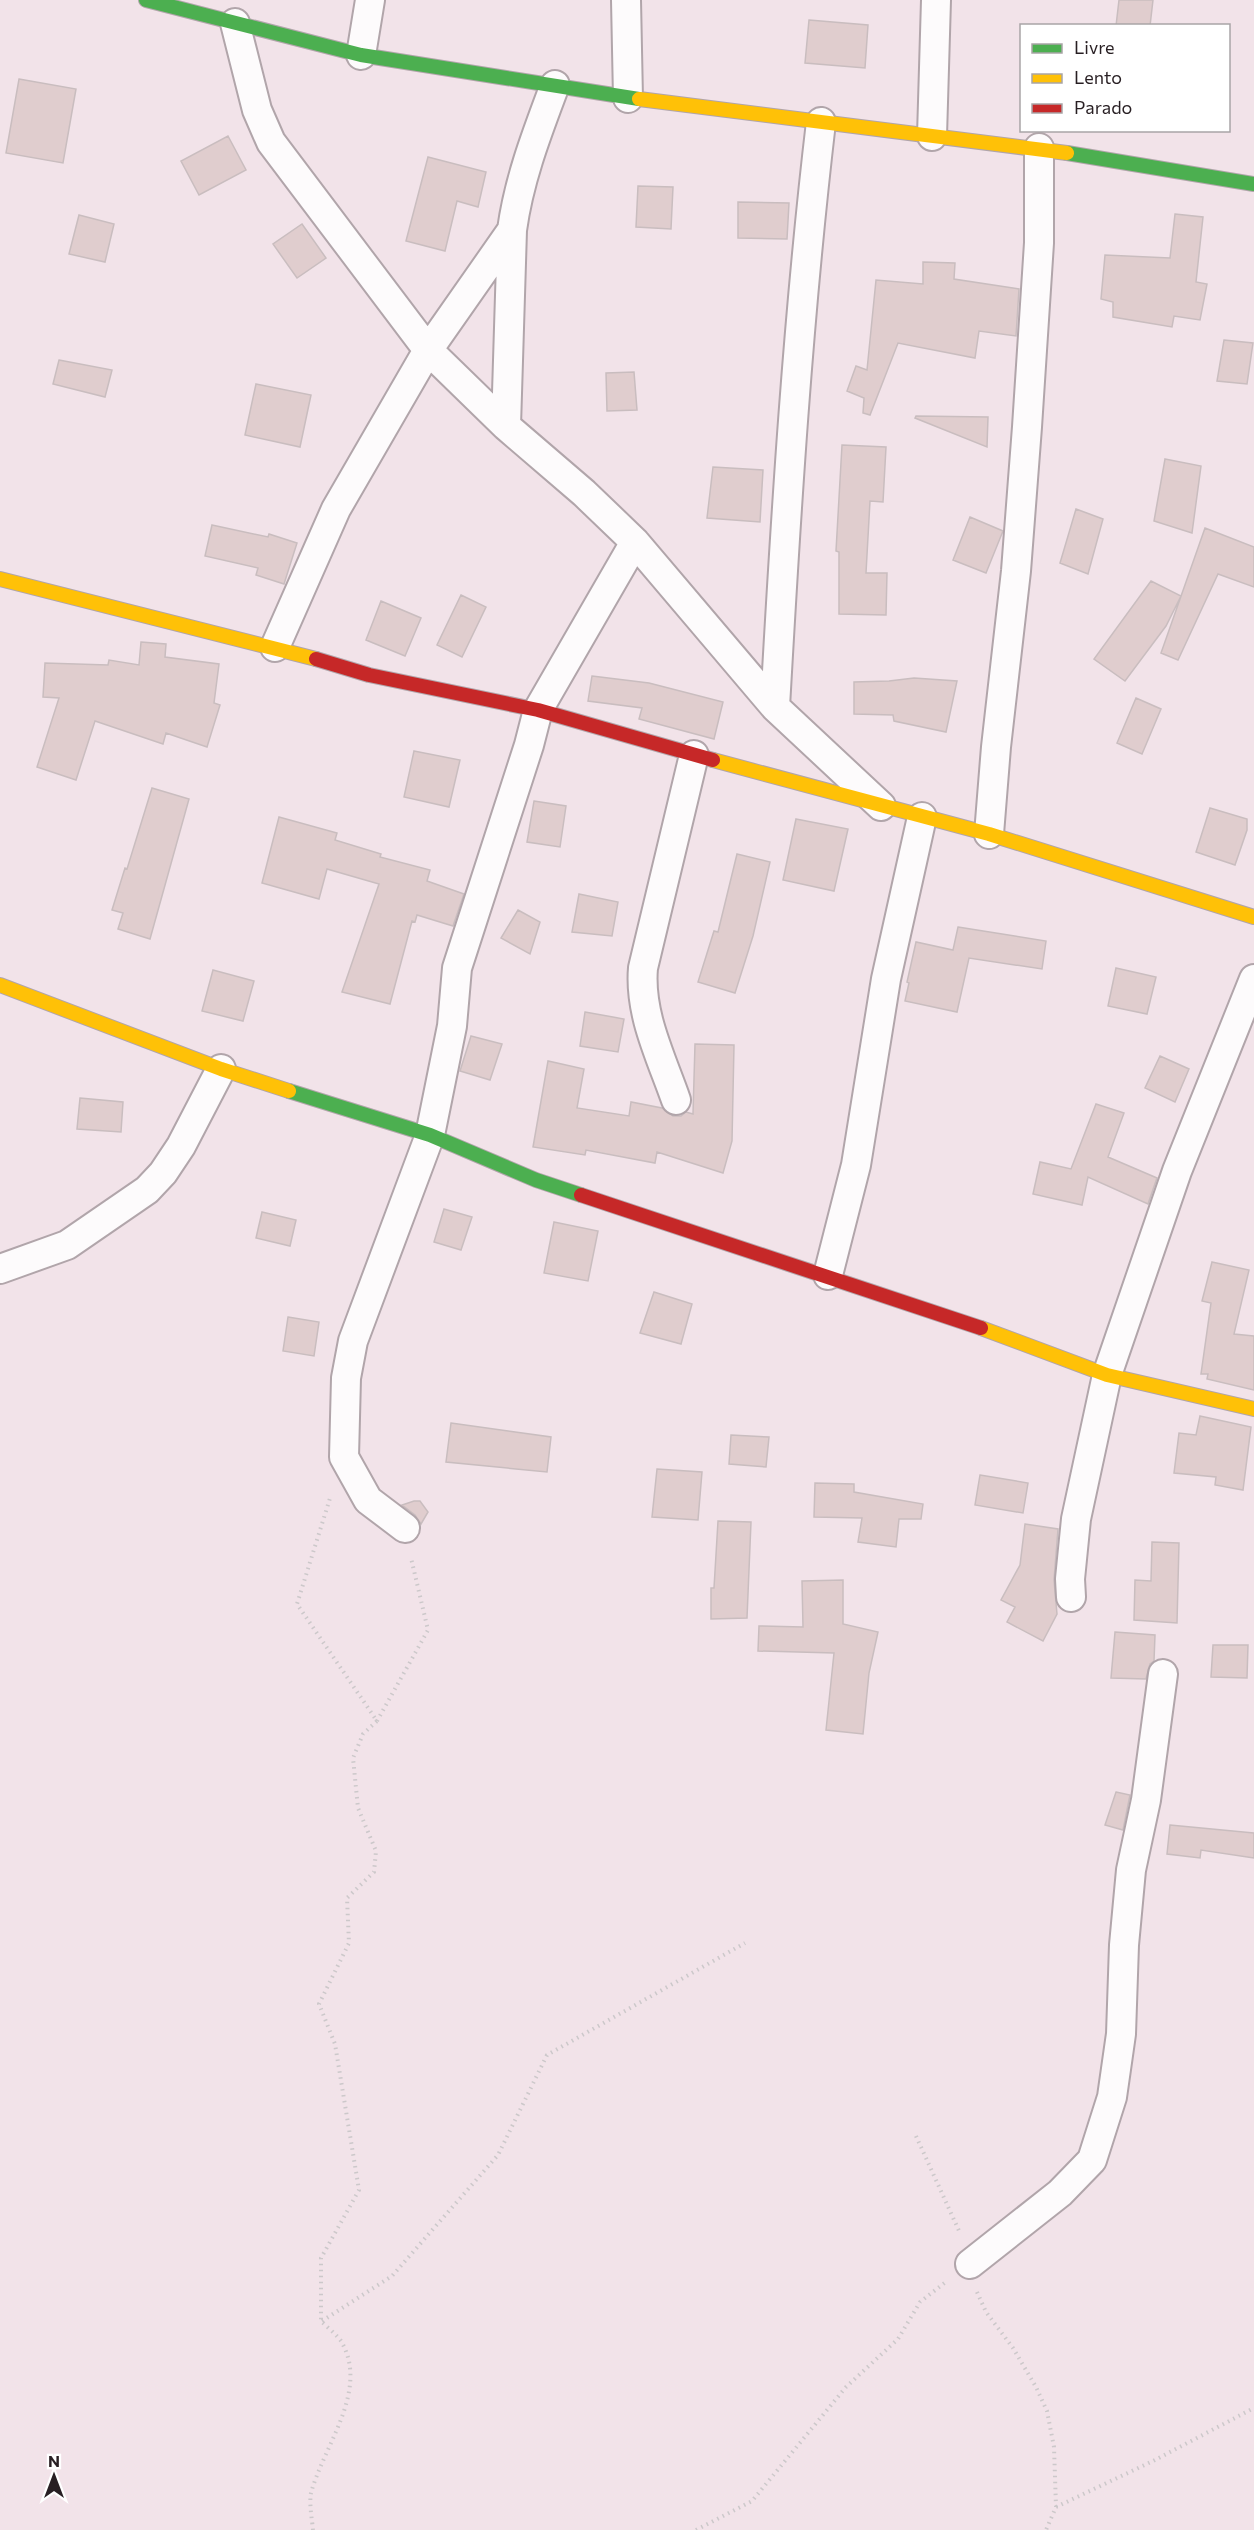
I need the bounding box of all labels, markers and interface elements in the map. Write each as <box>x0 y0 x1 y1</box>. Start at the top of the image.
legend <box>1020 24 1230 132</box>
text: Livre <box>1074 36 1115 58</box>
text: Lento <box>1074 66 1122 88</box>
text: Parado <box>1074 96 1132 118</box>
north arrow <box>24 2446 84 2506</box>
text: N <box>48 2451 60 2470</box>

